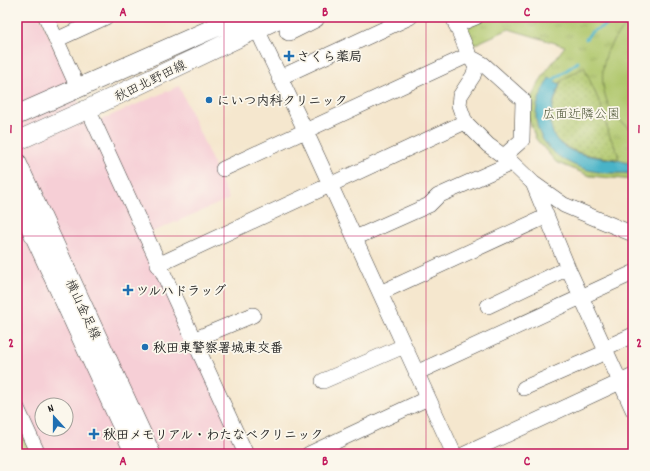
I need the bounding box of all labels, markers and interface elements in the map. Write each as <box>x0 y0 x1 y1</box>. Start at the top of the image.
text: A <box>119 4 127 23</box>
text: B <box>322 4 328 23</box>
text: C <box>524 4 531 23</box>
place label: さくら薬局 <box>297 49 362 68</box>
marker: さくら薬局 <box>284 51 294 61</box>
street label: 秋田北野田線 <box>112 56 191 108</box>
place label: にいつ内科クリニック <box>217 93 348 112</box>
marker: にいつ内科クリニック <box>204 95 214 105</box>
park label: 広面近隣公園 <box>542 106 620 125</box>
text: 1 <box>10 121 13 140</box>
text: 1 <box>638 121 641 140</box>
street label: 横山金足線 <box>59 277 104 344</box>
place label: ツルハドラッグ <box>136 283 226 302</box>
marker: ツルハドラッグ <box>123 285 133 295</box>
text: 2 <box>8 335 14 354</box>
text: 2 <box>636 335 642 354</box>
place label: 秋田東警察署城東交番 <box>153 340 283 359</box>
marker: 秋田東警察署城東交番 <box>140 342 150 352</box>
north arrow <box>34 397 74 437</box>
text: N <box>46 401 57 418</box>
place label: 秋田メモリアル・わたなべクリニック <box>103 427 323 446</box>
marker: 秋田メモリアル・わたなべクリニック <box>88 428 100 440</box>
text: A <box>119 453 127 471</box>
text: B <box>322 453 328 471</box>
text: C <box>524 453 531 471</box>

